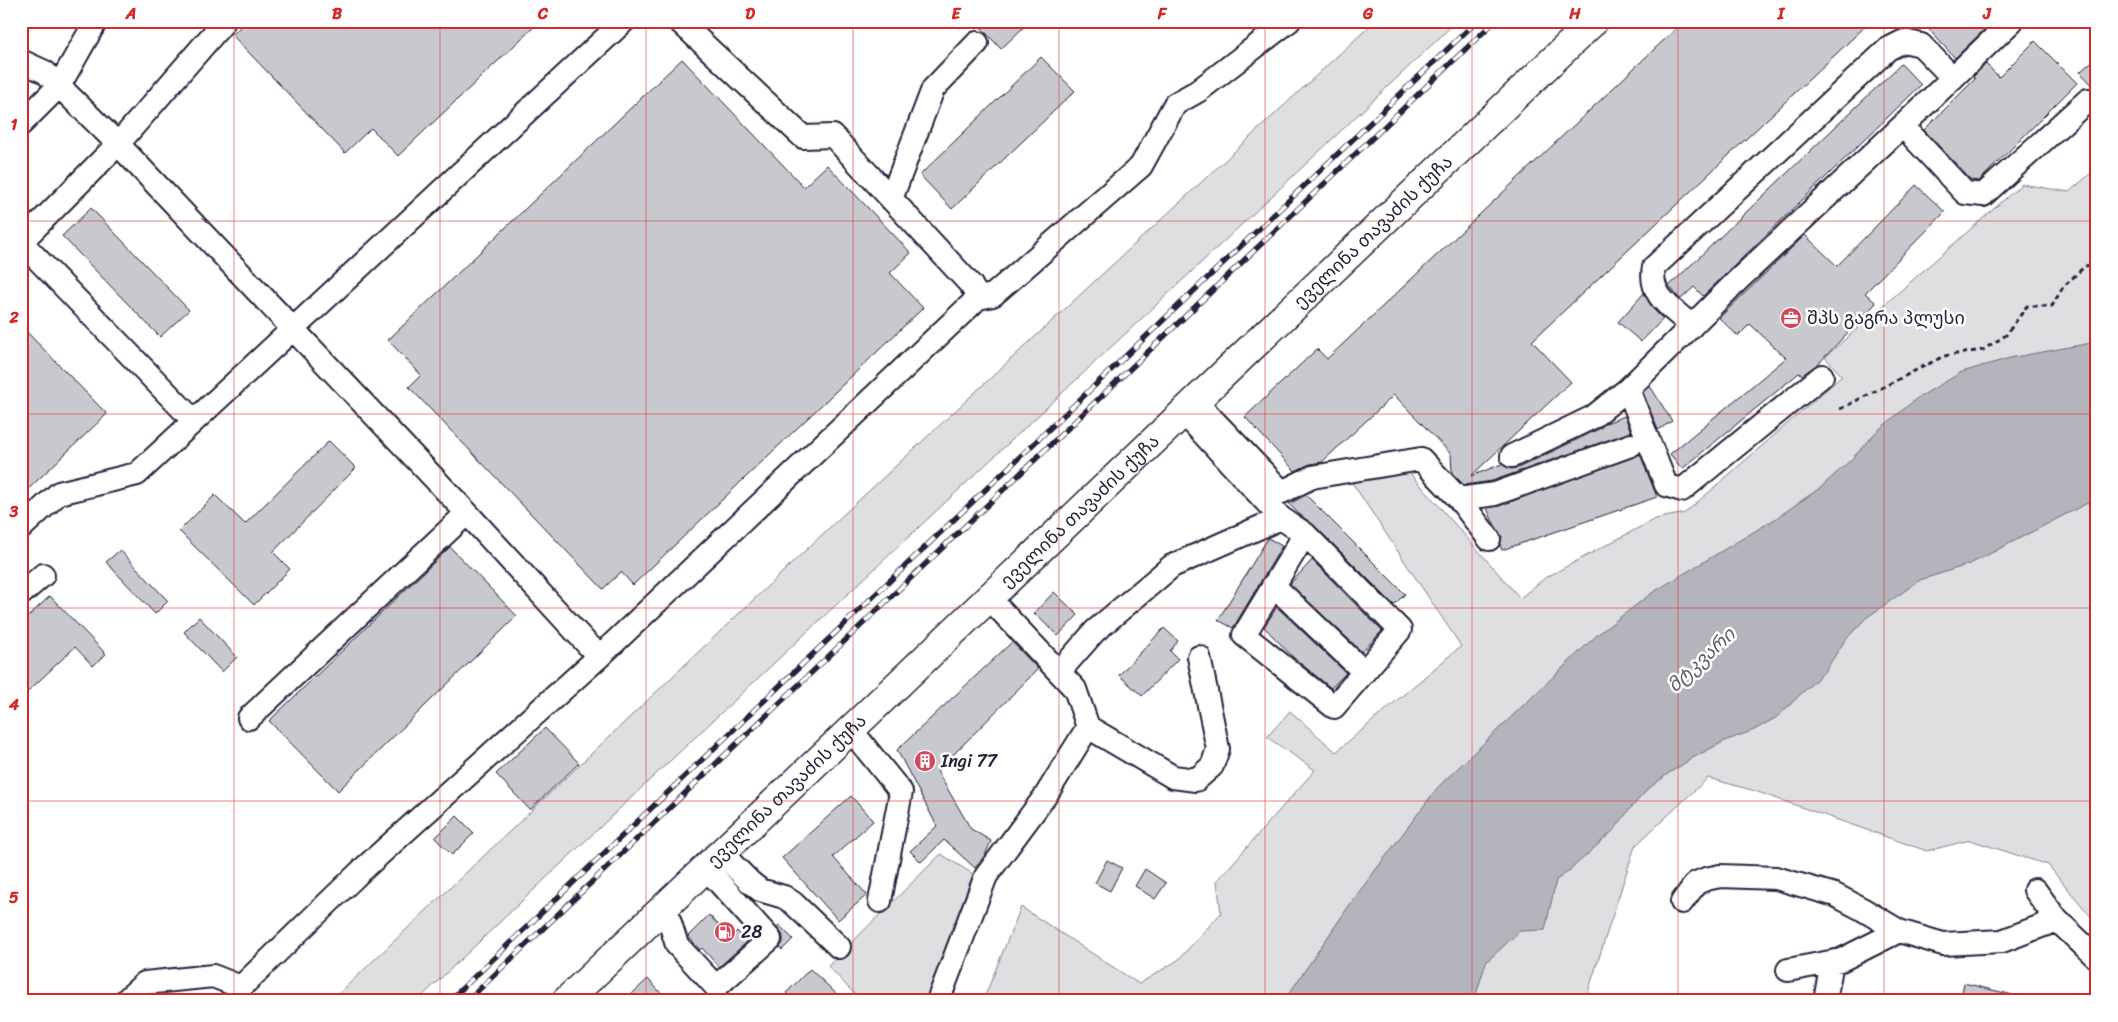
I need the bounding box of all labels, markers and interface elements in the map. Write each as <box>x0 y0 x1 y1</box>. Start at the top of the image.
text: A <box>125 0 136 28</box>
text: B <box>332 0 343 28</box>
text: C <box>537 0 549 28</box>
text: D <box>745 0 755 28</box>
text: E <box>952 0 962 28</box>
text: F <box>1157 0 1168 28</box>
text: G <box>1362 0 1374 28</box>
text: H <box>1568 0 1581 28</box>
text: I <box>1777 0 1786 28</box>
text: J <box>1982 0 1992 28</box>
text: 1 <box>11 110 18 139</box>
street label: ეველინა თავაძის ქუჩა <box>1286 147 1461 316</box>
place label: შპს გაგრა პლუსი <box>1807 302 1965 334</box>
text: 2 <box>8 303 19 332</box>
office icon: შპს გაგრა პლუსი <box>1779 306 1803 330</box>
street label: ეველინა თავაძის ქუჩა <box>992 427 1167 596</box>
text: 3 <box>9 497 19 526</box>
water label: მტკვარი <box>1659 619 1744 701</box>
text: 4 <box>8 690 19 719</box>
street label: ეველინა თავაძის ქუჩა <box>699 706 874 875</box>
place label: Ingi 77 <box>940 745 999 777</box>
building icon: Ingi 77 <box>913 749 937 773</box>
text: 5 <box>9 883 19 912</box>
place label: 28 <box>741 916 762 948</box>
fuel station icon: 28 <box>713 920 737 944</box>

